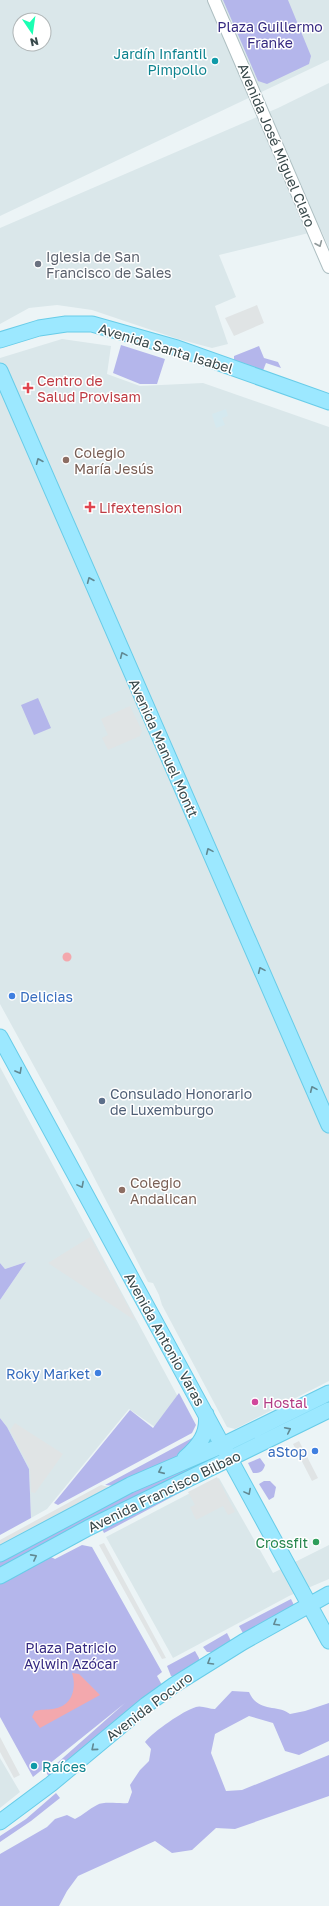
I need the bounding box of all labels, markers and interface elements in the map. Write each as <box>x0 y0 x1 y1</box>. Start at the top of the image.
north arrow <box>12 12 52 52</box>
park label: Plaza Guillermo Franke <box>217 18 323 51</box>
text: N <box>29 35 40 50</box>
place label: Jardín Infantil Pimpollo <box>113 45 207 78</box>
marker: Jardín Infantil Pimpollo <box>210 56 220 66</box>
street label: Avenida José Miguel Claro <box>235 60 319 230</box>
one-way arrow <box>314 240 322 248</box>
place label: Iglesia de San Francisco de Sales <box>46 248 171 281</box>
marker: Iglesia de San Francisco de Sales <box>33 259 43 269</box>
street label: Avenida Santa Isabel <box>97 319 235 377</box>
place label: Centro de Salud Provisam <box>37 372 141 405</box>
marker: Centro de Salud Provisam <box>22 382 34 394</box>
place label: Colegio María Jesús <box>74 444 154 477</box>
marker: Colegio María Jesús <box>61 455 71 465</box>
one-way arrow <box>36 457 44 465</box>
place label: Lifextension <box>99 499 182 516</box>
marker: Lifextension <box>84 501 96 513</box>
one-way arrow <box>87 577 95 585</box>
one-way arrow <box>120 652 128 660</box>
street label: Avenida Manuel Montt <box>126 676 202 820</box>
one-way arrow <box>206 848 214 855</box>
one-way arrow <box>258 967 266 974</box>
place label: Delicias <box>20 988 73 1005</box>
marker: Delicias <box>7 991 17 1001</box>
one-way arrow <box>14 1067 22 1074</box>
place label: Consulado Honorario de Luxemburgo <box>110 1085 252 1118</box>
one-way arrow <box>310 1086 318 1093</box>
marker: Consulado Honorario de Luxemburgo <box>97 1096 107 1106</box>
place label: Colegio Andalican <box>130 1174 197 1207</box>
one-way arrow <box>76 1181 84 1188</box>
marker: Colegio Andalican <box>117 1185 127 1195</box>
street label: Avenida Antonio Varas <box>121 1269 209 1409</box>
place label: Roky Market <box>6 1365 90 1382</box>
marker: Roky Market <box>93 1368 103 1378</box>
place label: Hostal <box>263 1394 307 1411</box>
marker: Hostal <box>250 1397 260 1407</box>
one-way arrow <box>284 1427 292 1435</box>
place label: aStop <box>268 1443 307 1460</box>
marker: aStop <box>310 1446 320 1456</box>
street label: Avenida Francisco Bilbao <box>85 1447 243 1535</box>
one-way arrow <box>158 1466 165 1474</box>
one-way arrow <box>243 1488 251 1495</box>
place label: Crossfit <box>255 1534 308 1551</box>
marker: Crossfit <box>311 1537 321 1547</box>
one-way arrow <box>30 1554 37 1562</box>
one-way arrow <box>273 1619 280 1626</box>
park label: Plaza Patricio Aylwin Azócar <box>24 1639 119 1672</box>
one-way arrow <box>207 1658 214 1665</box>
street label: Avenida Pocuro <box>102 1668 196 1744</box>
one-way arrow <box>91 1743 99 1750</box>
place label: Raíces <box>42 1758 86 1775</box>
marker: Raíces <box>29 1761 39 1771</box>

